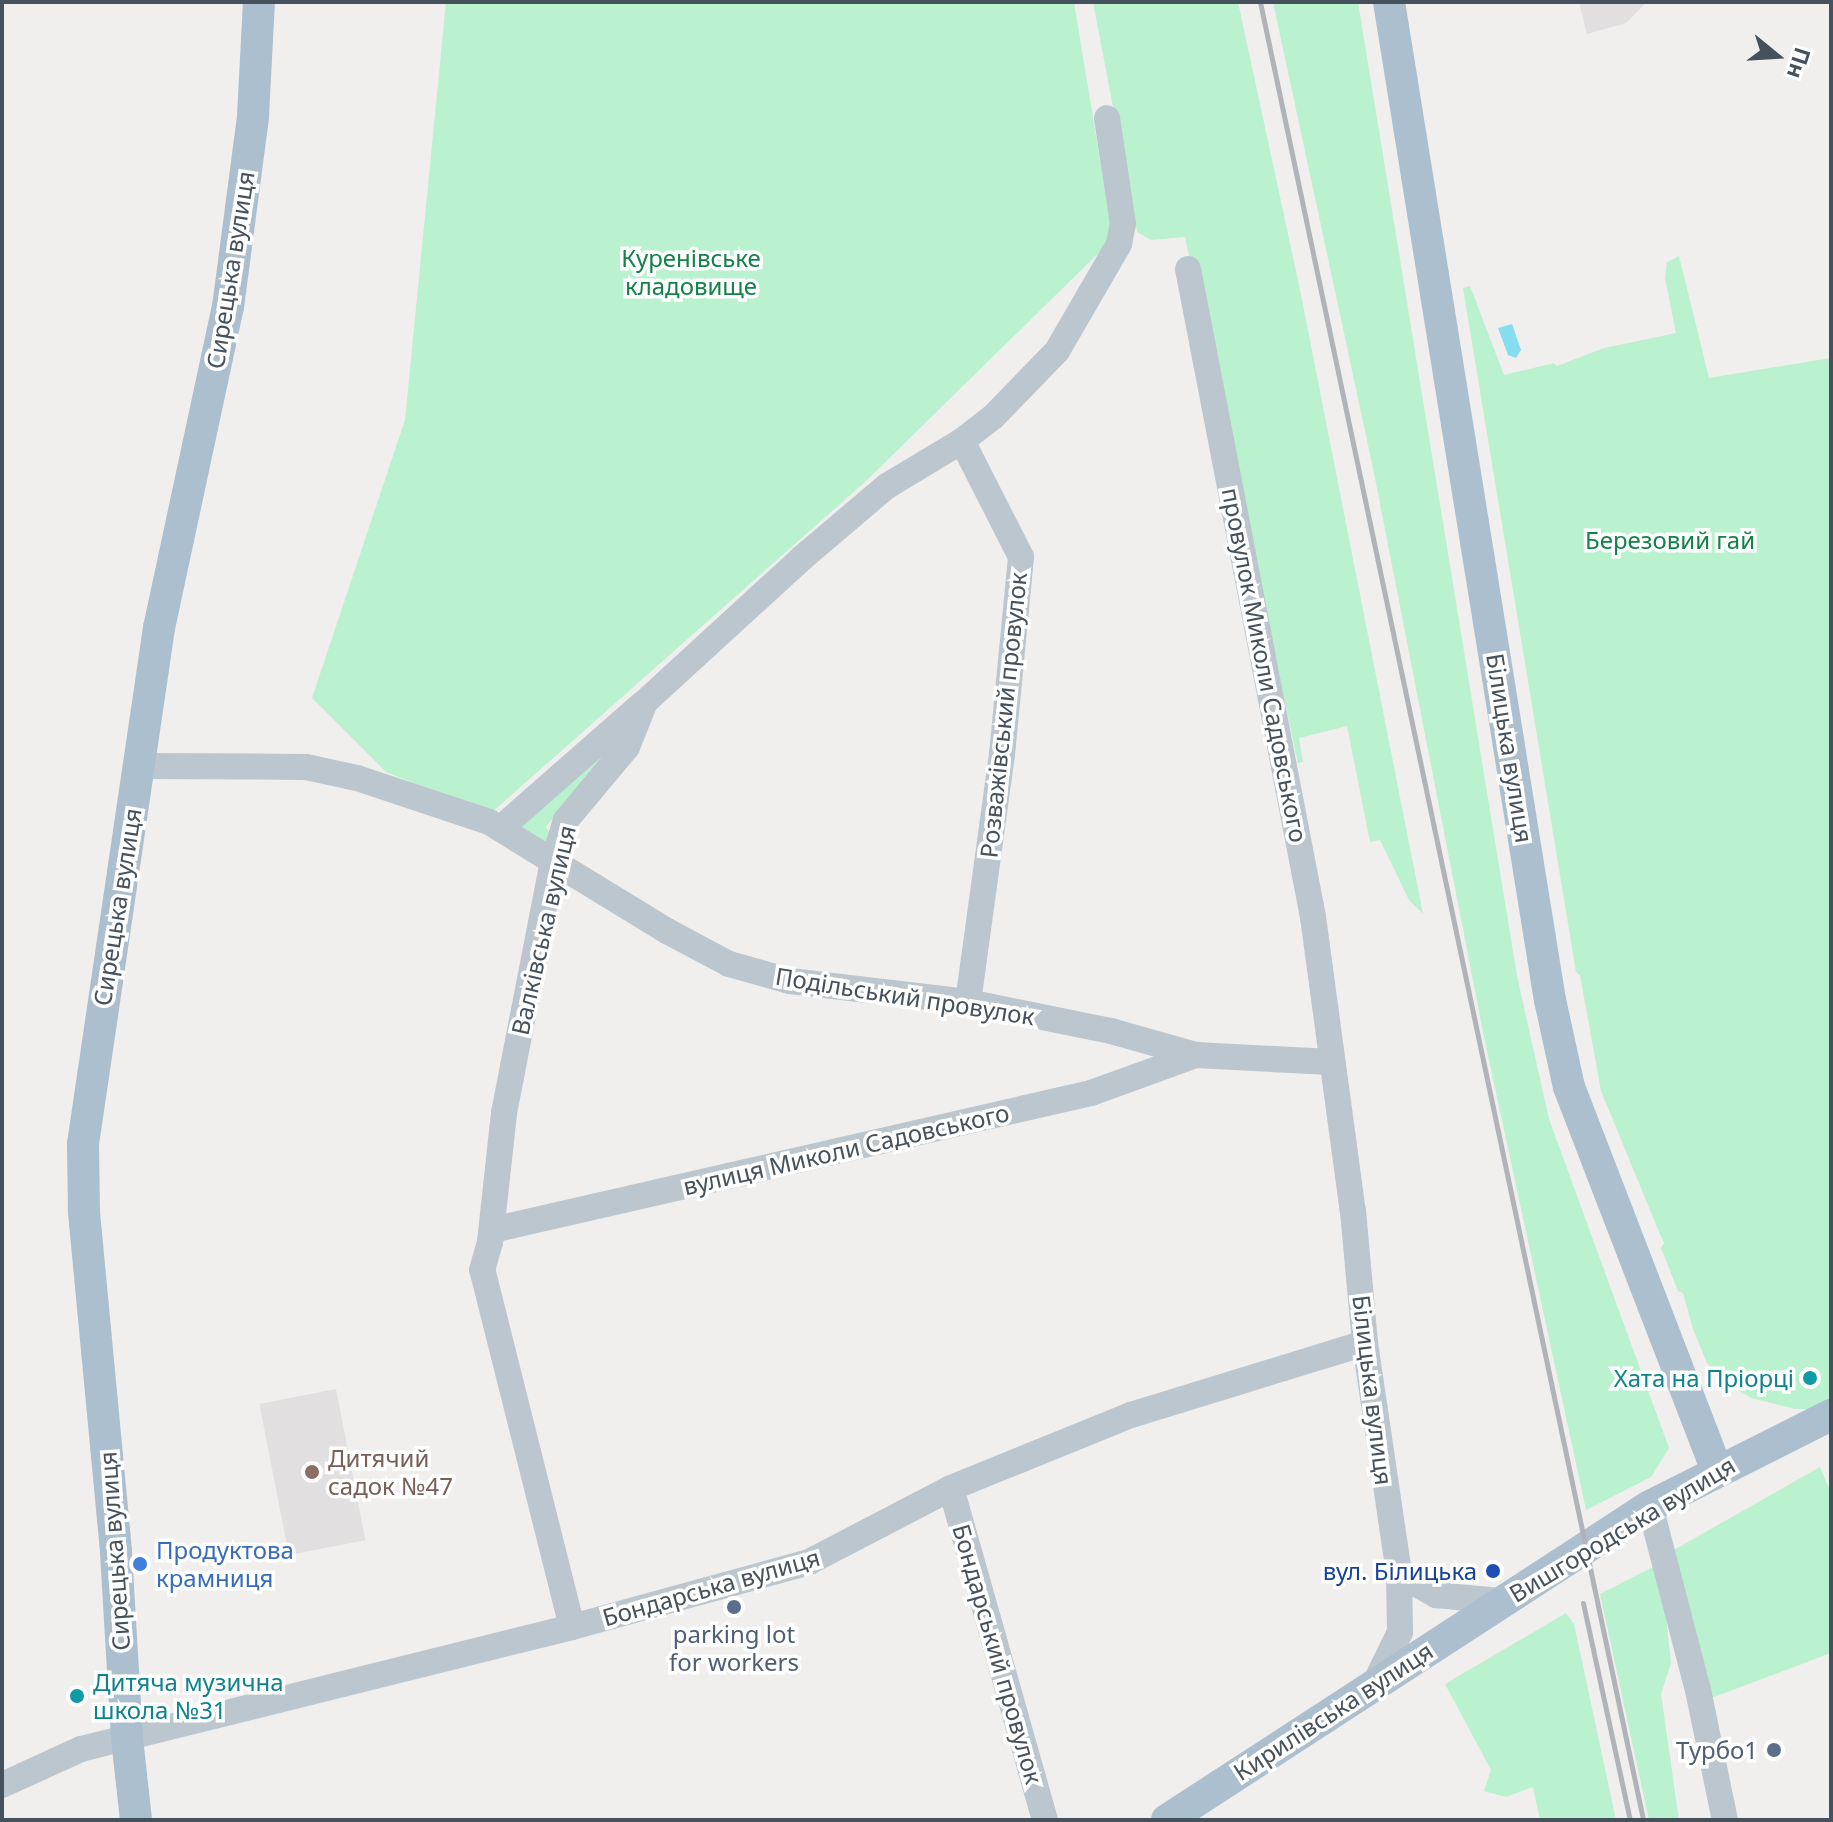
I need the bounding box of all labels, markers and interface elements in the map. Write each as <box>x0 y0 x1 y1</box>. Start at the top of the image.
north arrow <box>1737 16 1817 96</box>
text: Пн <box>1781 44 1819 83</box>
street label: Сирецька вулиця <box>200 169 260 371</box>
park label: Куренівське кладовище <box>621 244 761 300</box>
street label: провулок Миколи Садовського <box>1216 485 1314 845</box>
park label: Березовий гай <box>1585 526 1755 554</box>
street label: Розважівський провулок <box>974 571 1032 859</box>
street label: Білицька вулиця <box>1481 651 1539 845</box>
street label: Сирецька вулиця <box>87 806 147 1008</box>
street label: Валківська вулиця <box>505 822 581 1038</box>
street label: Подільський провулок <box>773 961 1037 1031</box>
street label: вулиця Миколи Садовського <box>680 1097 1012 1201</box>
street label: Білицька вулиця <box>1347 1293 1399 1487</box>
place label: Хата на Пріорці <box>1614 1364 1794 1392</box>
marker: Хата на Пріорці <box>1801 1369 1819 1387</box>
place label: Дитячий садок №47 <box>328 1444 453 1500</box>
street label: Сирецька вулиця <box>93 1450 135 1652</box>
street label: Вишгородська вулиця <box>1504 1450 1740 1608</box>
marker: Дитячий садок №47 <box>303 1463 321 1481</box>
street label: Бондарський провулок <box>947 1521 1049 1787</box>
place label: Продуктова крамниця <box>156 1536 294 1592</box>
street label: Бондарська вулиця <box>599 1542 823 1632</box>
marker: Продуктова крамниця <box>131 1555 149 1573</box>
place label: вул. Білицька <box>1323 1557 1477 1585</box>
marker: вул. Білицька <box>1484 1562 1502 1580</box>
marker: parking lot for workers <box>725 1598 743 1616</box>
place label: parking lot for workers <box>669 1620 799 1676</box>
street label: Кирилівська вулиця <box>1228 1636 1438 1786</box>
place label: Дитяча музична школа №31 <box>93 1668 284 1724</box>
marker: Дитяча музична школа №31 <box>68 1687 86 1705</box>
place label: Турбо1 <box>1676 1736 1758 1764</box>
marker: Турбо1 <box>1765 1741 1783 1759</box>

